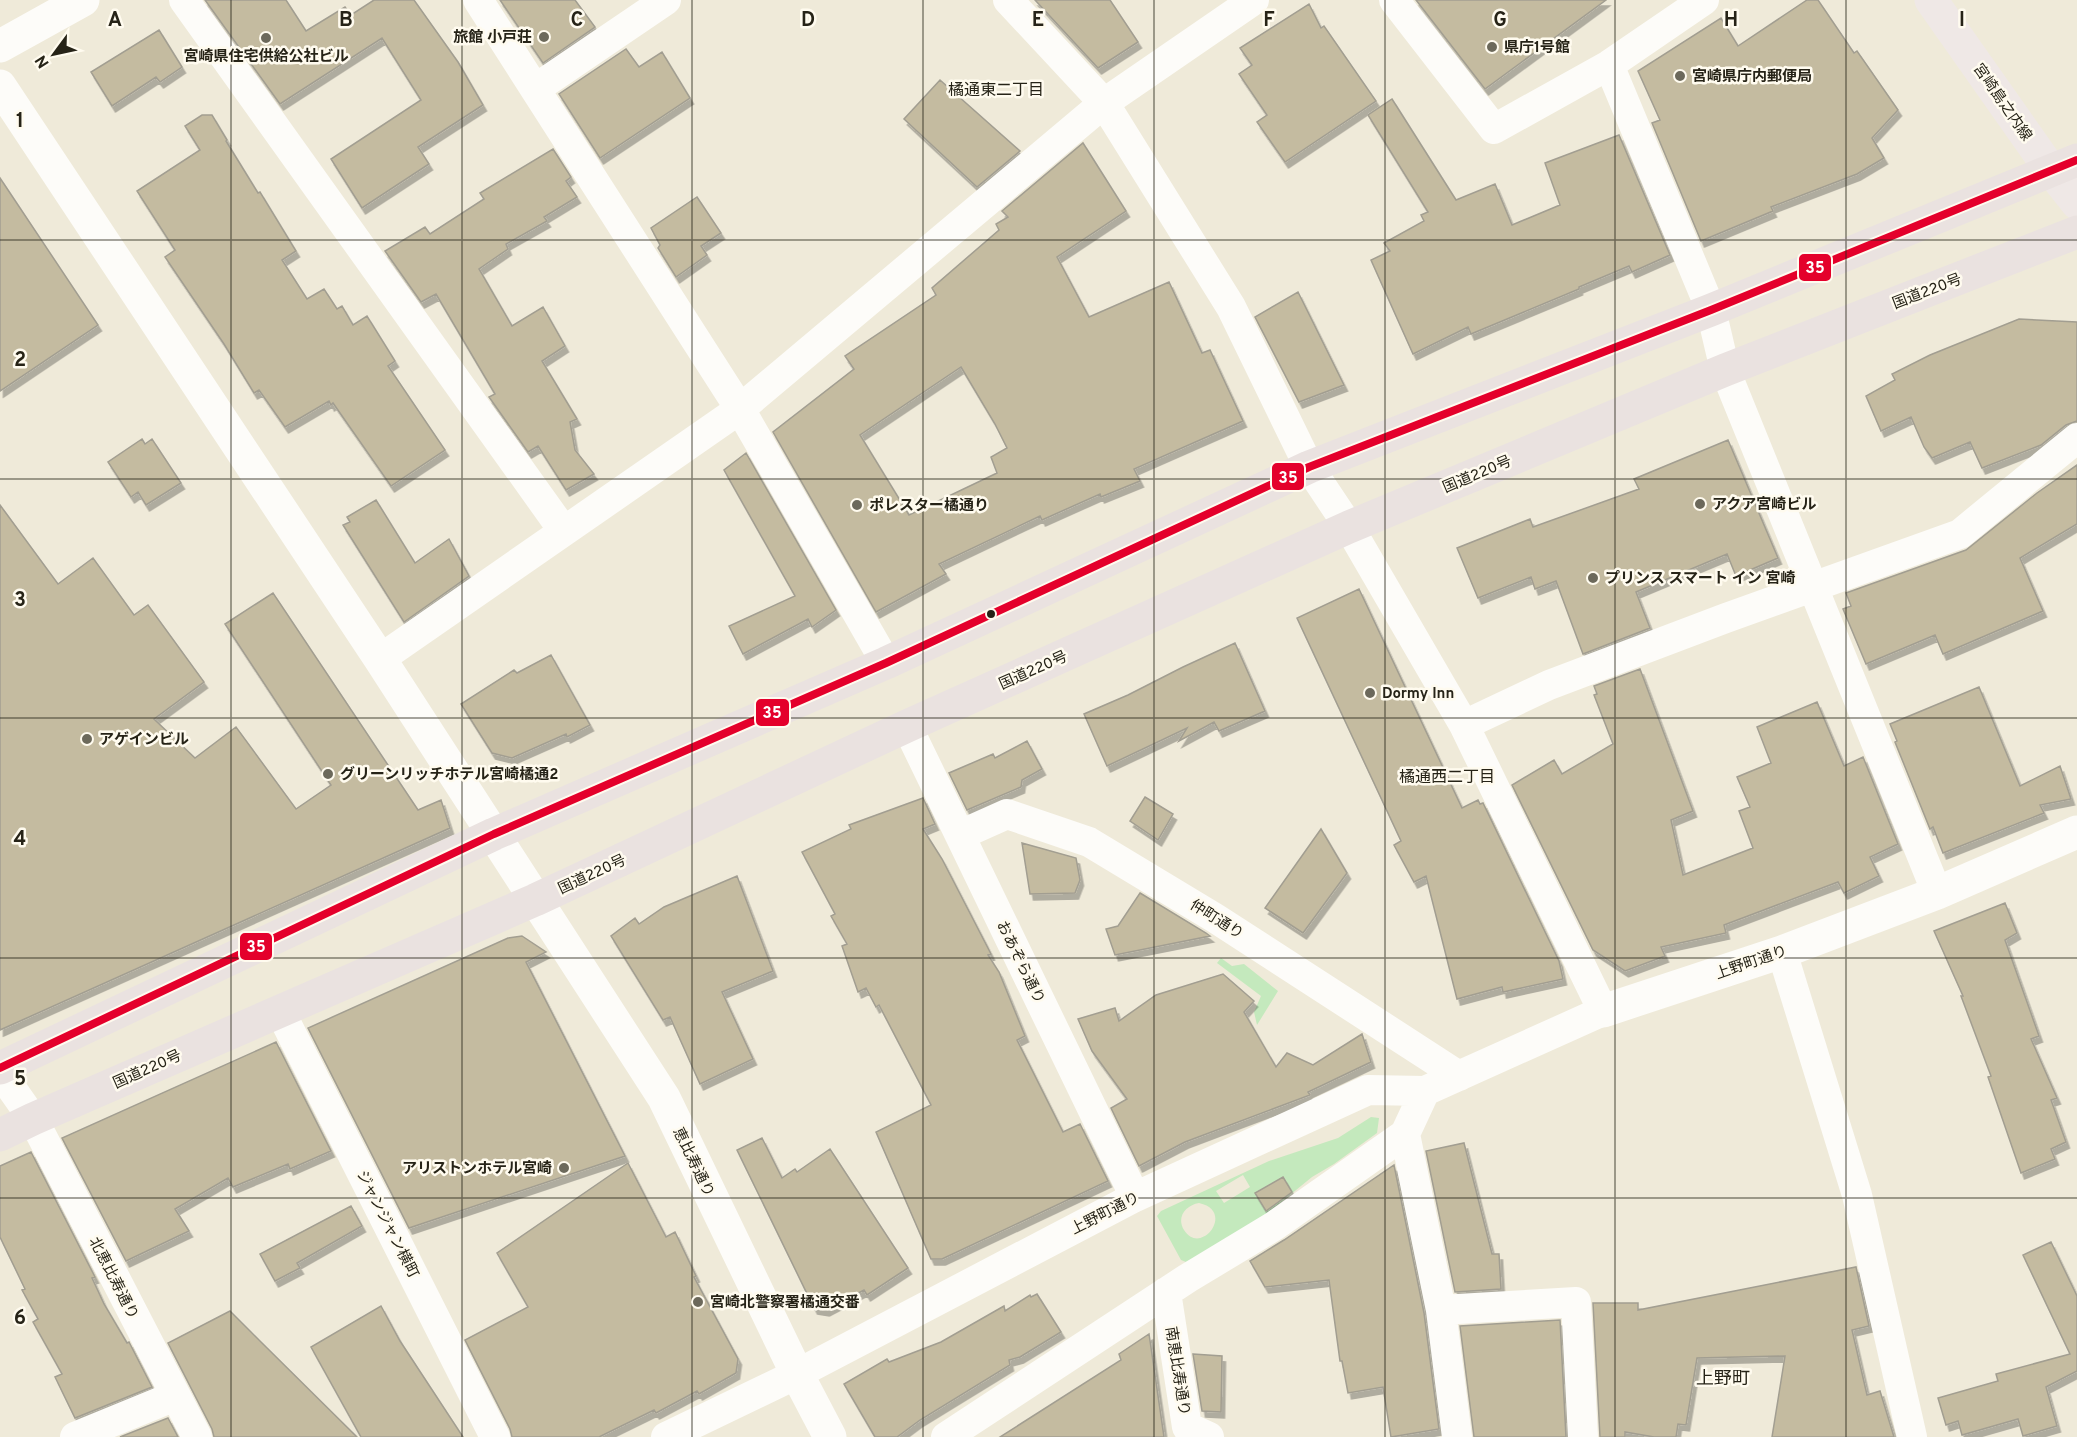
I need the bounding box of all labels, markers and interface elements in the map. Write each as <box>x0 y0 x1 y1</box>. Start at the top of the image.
text: A <box>108 8 122 34</box>
text: B <box>339 8 353 34</box>
text: C <box>571 8 583 34</box>
text: D <box>801 8 815 34</box>
text: E <box>1032 8 1044 34</box>
text: F <box>1263 8 1275 34</box>
text: G <box>1493 8 1507 34</box>
text: H <box>1724 8 1738 34</box>
text: I <box>1959 8 1965 34</box>
north arrow <box>24 24 84 84</box>
place label: 旅館 小戸荘 <box>453 28 532 48</box>
marker: 旅館 小戸荘 <box>537 30 551 44</box>
marker: 宮崎県住宅供給公社ビル <box>259 31 273 45</box>
place label: 県庁1号館 <box>1504 39 1570 58</box>
marker: 県庁1号館 <box>1485 40 1499 54</box>
place label: 宮崎県住宅供給公社ビル <box>183 47 349 67</box>
text: N <box>32 51 55 71</box>
street label: 宮崎島之内線 <box>1968 61 2035 145</box>
place label: 宮崎県庁内郵便局 <box>1692 68 1812 87</box>
marker: 宮崎県庁内郵便局 <box>1673 69 1687 83</box>
district label: 橘通東二丁目 <box>948 81 1044 101</box>
text: 1 <box>16 109 24 135</box>
line badge: 35 <box>1798 253 1832 282</box>
text: 35 <box>1805 259 1825 279</box>
street label: 国道220号 <box>1890 270 1965 314</box>
text: 2 <box>14 348 26 374</box>
street label: 国道220号 <box>1440 452 1515 498</box>
line badge: 35 <box>1271 462 1305 491</box>
text: 35 <box>1278 469 1298 489</box>
place label: アクア宮崎ビル <box>1712 496 1816 515</box>
place label: ポレスター橘通り <box>869 497 989 516</box>
marker: アクア宮崎ビル <box>1693 497 1707 511</box>
marker: ポレスター橘通り <box>850 498 864 512</box>
place label: プリンス スマート イン 宮崎 <box>1605 570 1796 589</box>
marker: プリンス スマート イン 宮崎 <box>1586 571 1600 585</box>
text: 3 <box>14 588 26 614</box>
unlabelled marker <box>985 608 997 620</box>
street label: 国道220号 <box>996 648 1071 695</box>
place label: Dormy Inn <box>1382 685 1454 704</box>
marker: Dormy Inn <box>1363 686 1377 700</box>
line badge: 35 <box>755 698 790 727</box>
text: 35 <box>762 704 782 724</box>
place label: アゲインビル <box>99 731 189 750</box>
marker: アゲインビル <box>80 732 94 746</box>
place label: グリーンリッチホテル宮崎橘通2 <box>340 766 558 785</box>
marker: グリーンリッチホテル宮崎橘通2 <box>321 767 335 781</box>
district label: 橘通西二丁目 <box>1399 768 1495 788</box>
text: 4 <box>14 827 26 853</box>
street label: 国道220号 <box>556 851 630 899</box>
street label: 仲町通り <box>1186 895 1247 944</box>
street label: おあぞら通り <box>991 918 1048 1007</box>
line badge: 35 <box>239 932 273 961</box>
text: 35 <box>246 938 266 958</box>
street label: 上野町通り <box>1713 942 1790 985</box>
street label: 国道220号 <box>110 1047 185 1094</box>
text: 5 <box>14 1067 26 1093</box>
street label: 恵比寿通り <box>668 1125 718 1201</box>
place label: アリストンホテル宮崎 <box>402 1160 552 1179</box>
marker: アリストンホテル宮崎 <box>557 1161 571 1175</box>
street label: ジャンジャン横町 <box>351 1168 422 1282</box>
street label: 上野町通り <box>1068 1189 1143 1240</box>
street label: 北恵比寿通り <box>84 1234 142 1323</box>
place label: 宮崎北警察署橘通交番 <box>710 1294 860 1313</box>
marker: 宮崎北警察署橘通交番 <box>691 1295 705 1309</box>
text: 6 <box>14 1306 26 1332</box>
street label: 南恵比寿通り <box>1160 1325 1193 1417</box>
district label: 上野町 <box>1696 1368 1750 1391</box>

